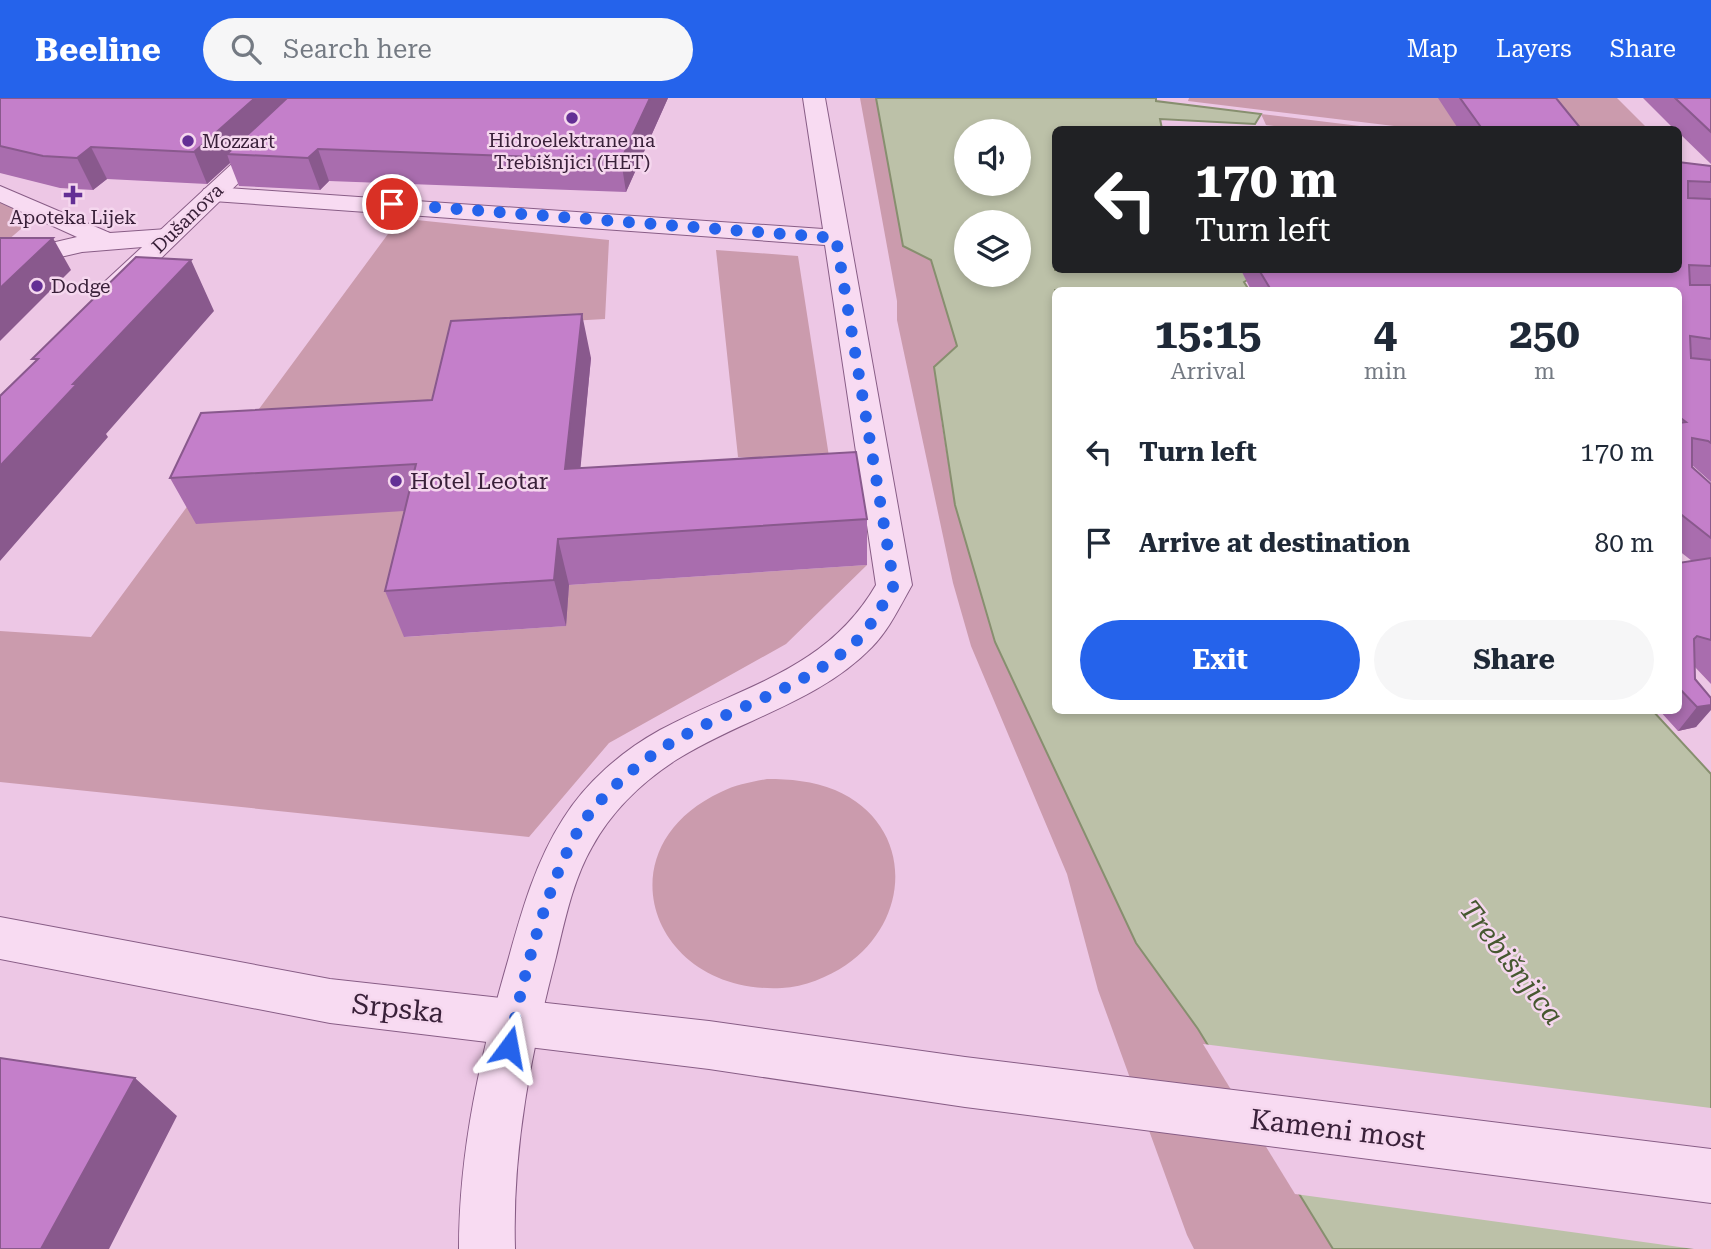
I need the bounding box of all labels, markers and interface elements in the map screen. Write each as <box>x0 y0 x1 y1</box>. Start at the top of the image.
search box <box>203 18 693 81</box>
text: Beeline <box>35 30 161 69</box>
icon: search <box>227 30 265 68</box>
text: Search here <box>283 34 432 64</box>
text: Map <box>1407 35 1458 63</box>
text: Layers <box>1496 35 1572 63</box>
text: Share <box>1610 35 1676 63</box>
marker: Hidroelektrane na Trebišnjici (HET) <box>564 110 580 126</box>
map controls <box>954 119 1031 287</box>
button: sound <box>954 119 1031 196</box>
place label: Hidroelektrane na Trebišnjici (HET) <box>489 129 656 174</box>
place label: Mozzart <box>202 130 275 153</box>
marker: Mozzart <box>180 133 196 149</box>
text: 170 m <box>1195 152 1337 209</box>
icon: left <box>1080 154 1171 245</box>
pin <box>362 174 422 234</box>
street label: Dušanova <box>147 178 228 258</box>
icon: arrive <box>373 185 411 223</box>
marker: Apoteka Lijek <box>65 187 81 203</box>
place label: Apoteka Lijek <box>10 206 136 229</box>
button: layers <box>954 210 1031 287</box>
text: Turn left <box>1195 211 1330 249</box>
place label: Dodge <box>51 275 110 298</box>
marker: Dodge <box>29 278 45 294</box>
text: 15:15 <box>1154 309 1261 358</box>
text: 4 <box>1374 309 1397 358</box>
text: 250 <box>1509 309 1580 358</box>
text: Arrival <box>1170 358 1245 385</box>
text: min <box>1364 358 1407 385</box>
text: m <box>1534 358 1555 385</box>
icon: left <box>1080 433 1118 471</box>
text: Turn left <box>1139 437 1257 467</box>
text: 170 m <box>1580 437 1654 467</box>
place label: Hotel Leotar <box>410 468 548 495</box>
marker: Hotel Leotar <box>388 473 404 489</box>
icon: arrive <box>1080 524 1118 562</box>
text: Arrive at destination <box>1139 528 1410 558</box>
text: 80 m <box>1595 528 1654 558</box>
button: Exit <box>1080 620 1360 700</box>
button: Share <box>1374 620 1654 700</box>
water label: Trebišnjica <box>1453 893 1570 1031</box>
street label: Srpska <box>350 987 446 1030</box>
position arrow <box>472 1010 546 1084</box>
street label: Kameni most <box>1248 1102 1428 1157</box>

